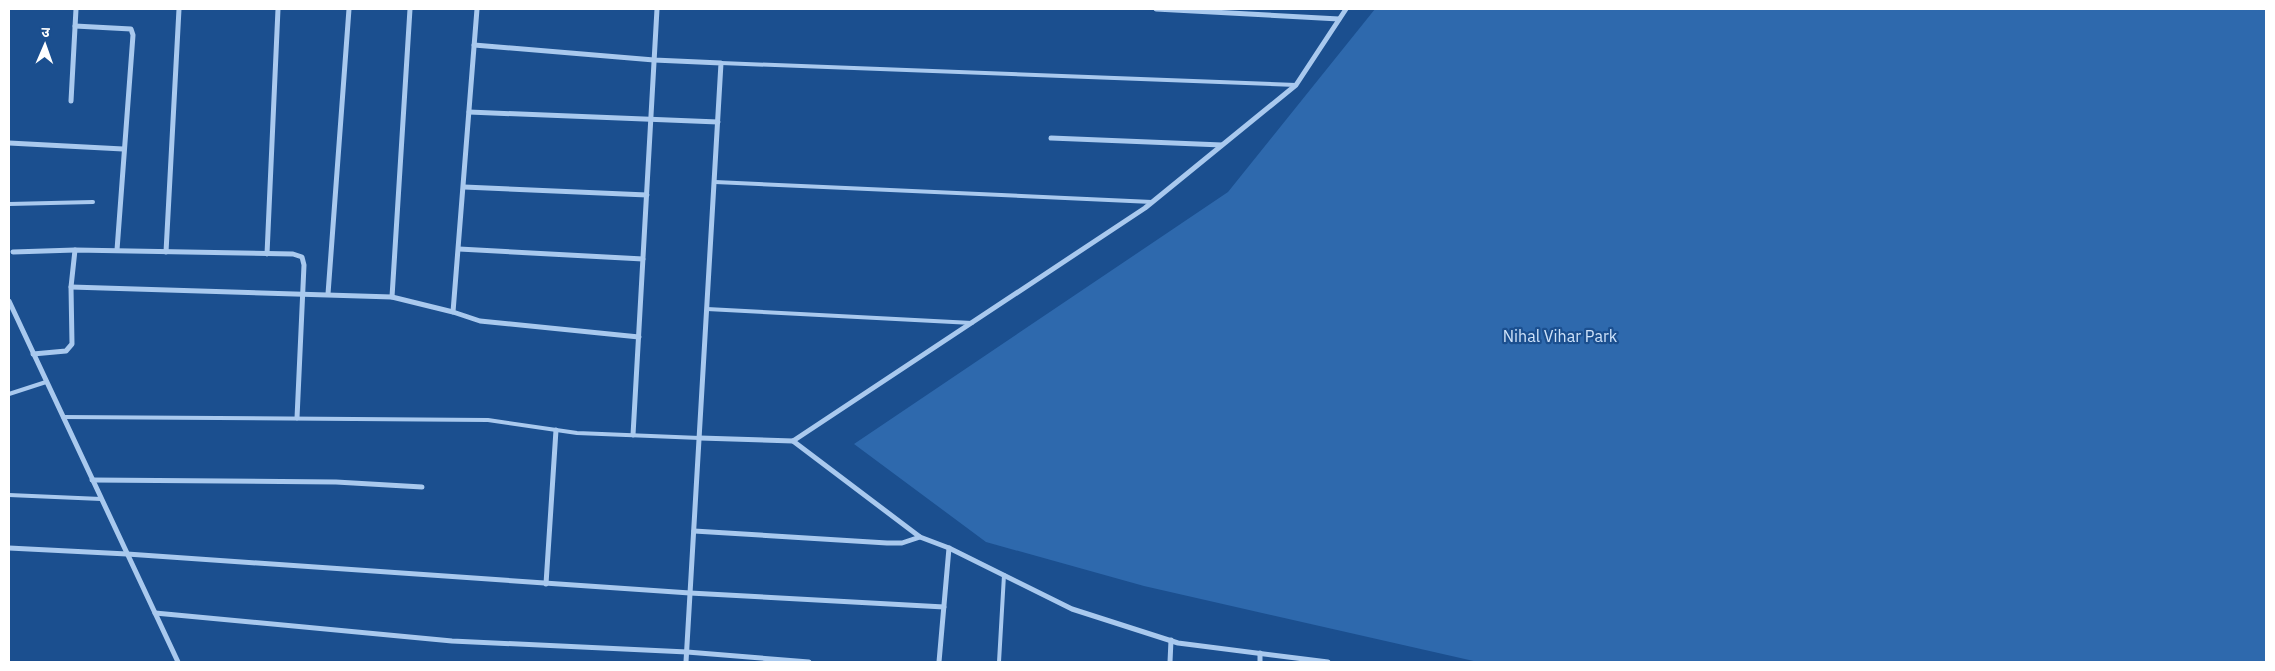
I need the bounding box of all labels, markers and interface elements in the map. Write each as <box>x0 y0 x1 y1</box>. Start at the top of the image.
north arrow <box>20 20 70 70</box>
text: उ <box>41 23 51 41</box>
park label: Nihal Vihar Park <box>1503 326 1618 346</box>

